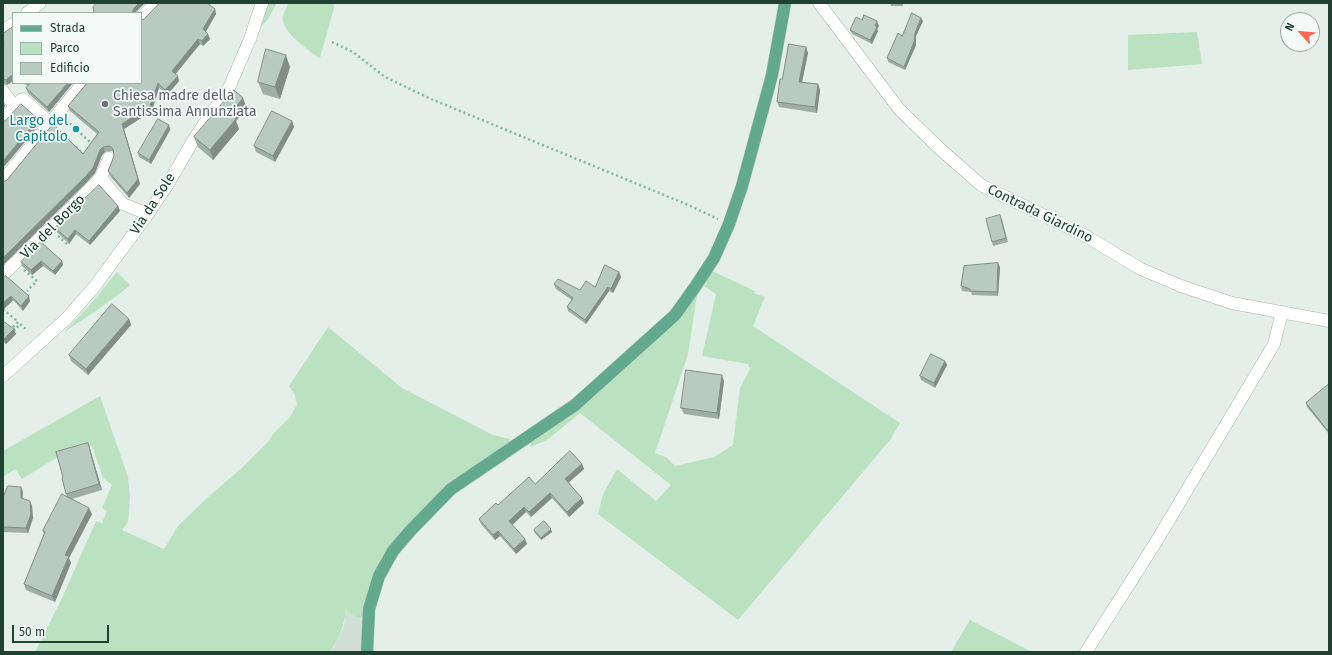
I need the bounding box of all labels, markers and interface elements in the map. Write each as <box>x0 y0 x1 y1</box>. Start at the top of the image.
legend <box>12 12 142 84</box>
north arrow <box>1280 12 1320 52</box>
text: Strada <box>50 21 85 35</box>
text: N <box>1282 21 1297 33</box>
text: Parco <box>50 41 80 55</box>
text: Edificio <box>50 61 90 75</box>
place label: Chiesa madre della Santissima Annunziata <box>113 88 257 120</box>
marker: Chiesa madre della Santissima Annunziata <box>100 99 110 109</box>
place label: Largo del Capitolo <box>9 113 68 146</box>
marker: Largo del Capitolo <box>71 124 81 134</box>
street label: Via da Sole <box>127 170 179 238</box>
street label: Contrada Giardino <box>985 181 1095 247</box>
street label: Via del Borgo <box>17 191 89 263</box>
scale bar <box>14 617 111 643</box>
text: 50 m <box>19 625 45 639</box>

